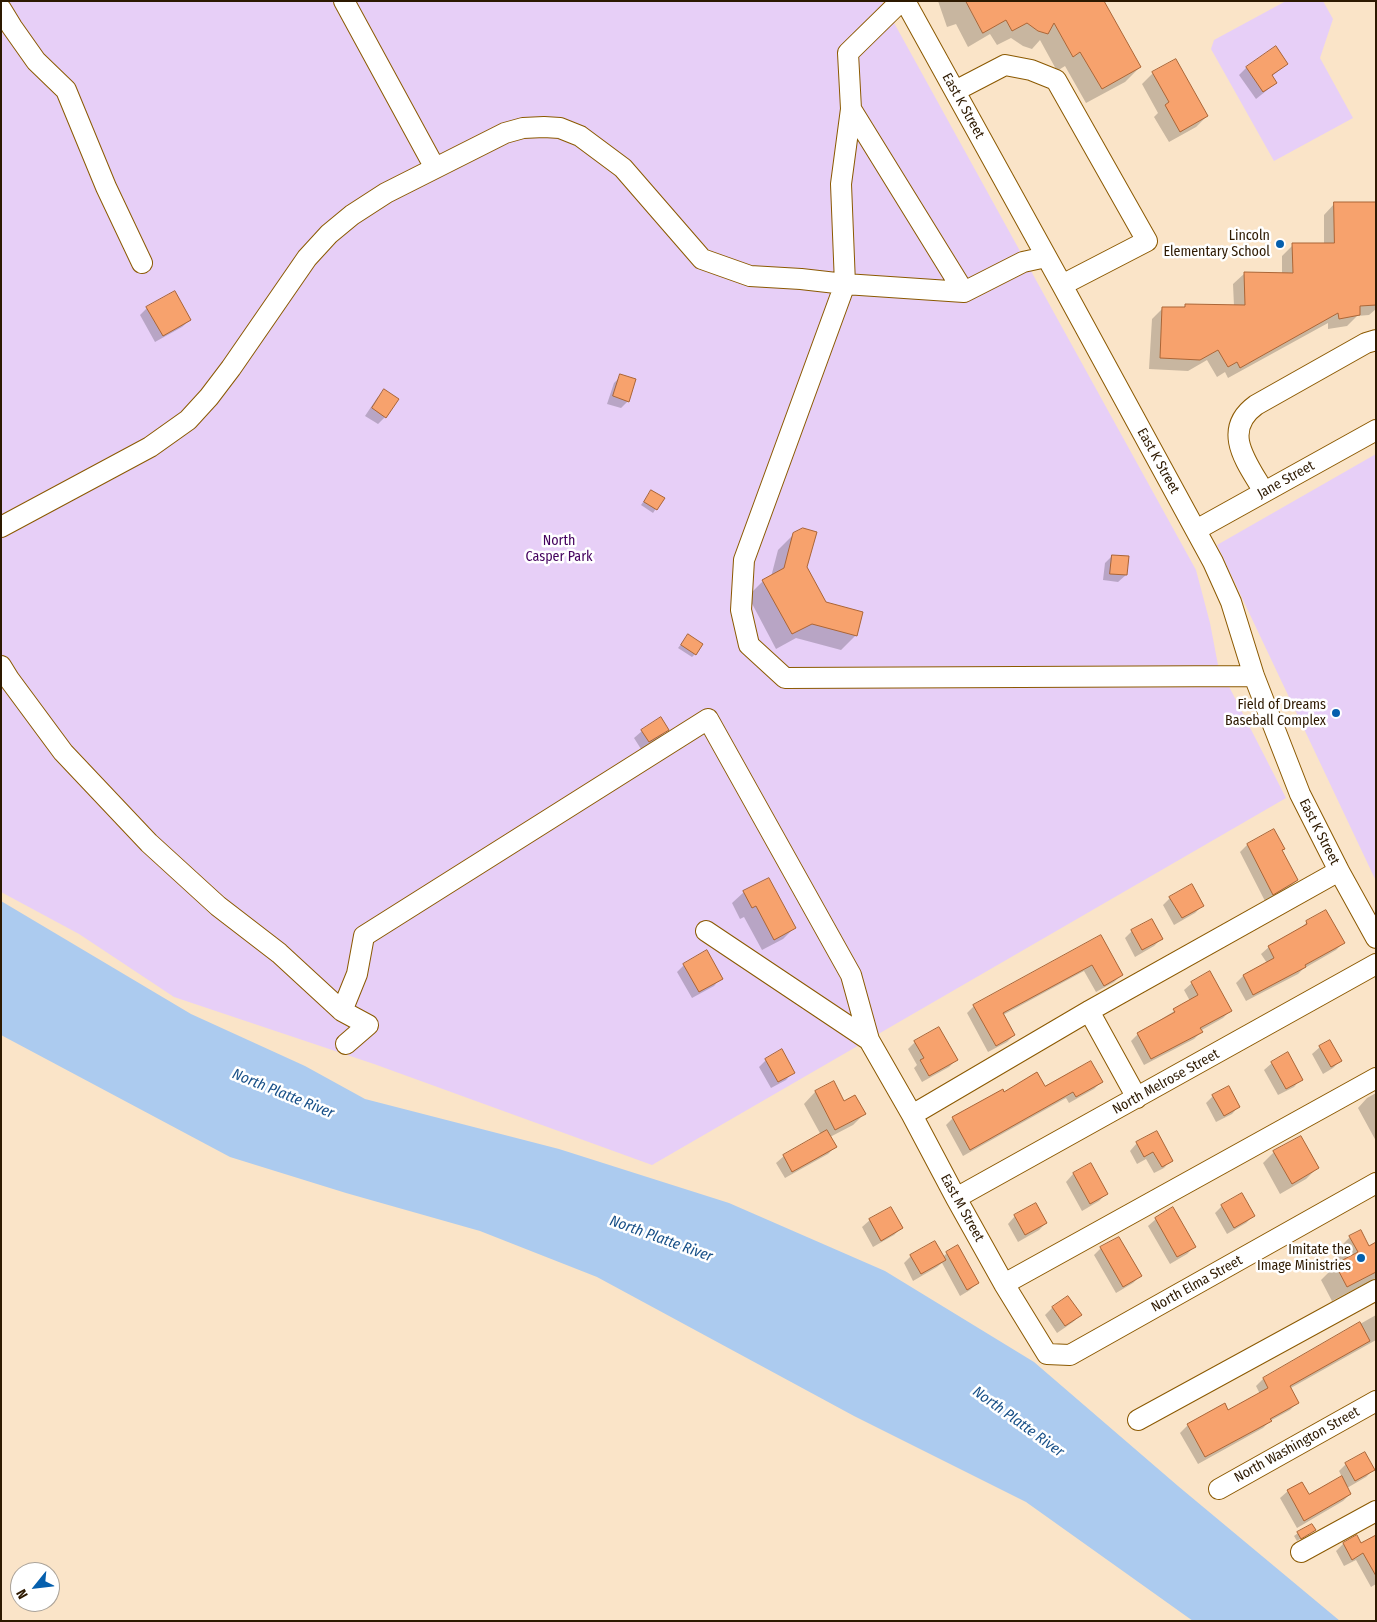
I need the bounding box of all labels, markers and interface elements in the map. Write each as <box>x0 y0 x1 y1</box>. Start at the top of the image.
street label: East K Street <box>938 70 988 142</box>
place label: Lincoln Elementary School <box>1163 228 1270 260</box>
marker: Lincoln Elementary School <box>1274 238 1286 250</box>
street label: East K Street <box>1133 425 1183 497</box>
street label: Jane Street <box>1255 457 1317 503</box>
park label: North Casper Park <box>525 533 593 566</box>
place label: Field of Dreams Baseball Complex <box>1225 697 1326 730</box>
marker: Field of Dreams Baseball Complex <box>1330 707 1342 719</box>
street label: East K Street <box>1295 796 1343 868</box>
street label: North Melrose Street <box>1110 1046 1222 1118</box>
water label: North Platte River <box>229 1065 337 1123</box>
street label: East M Street <box>937 1171 987 1245</box>
water label: North Platte River <box>607 1212 715 1266</box>
place label: Imitate the Image Ministries <box>1257 1242 1351 1274</box>
street label: North Elma Street <box>1149 1252 1245 1316</box>
marker: Imitate the Image Ministries <box>1355 1252 1367 1264</box>
water label: North Platte River <box>969 1383 1067 1461</box>
street label: North Washington Street <box>1231 1404 1363 1486</box>
north arrow <box>10 1562 60 1612</box>
text: N <box>13 1586 32 1602</box>

